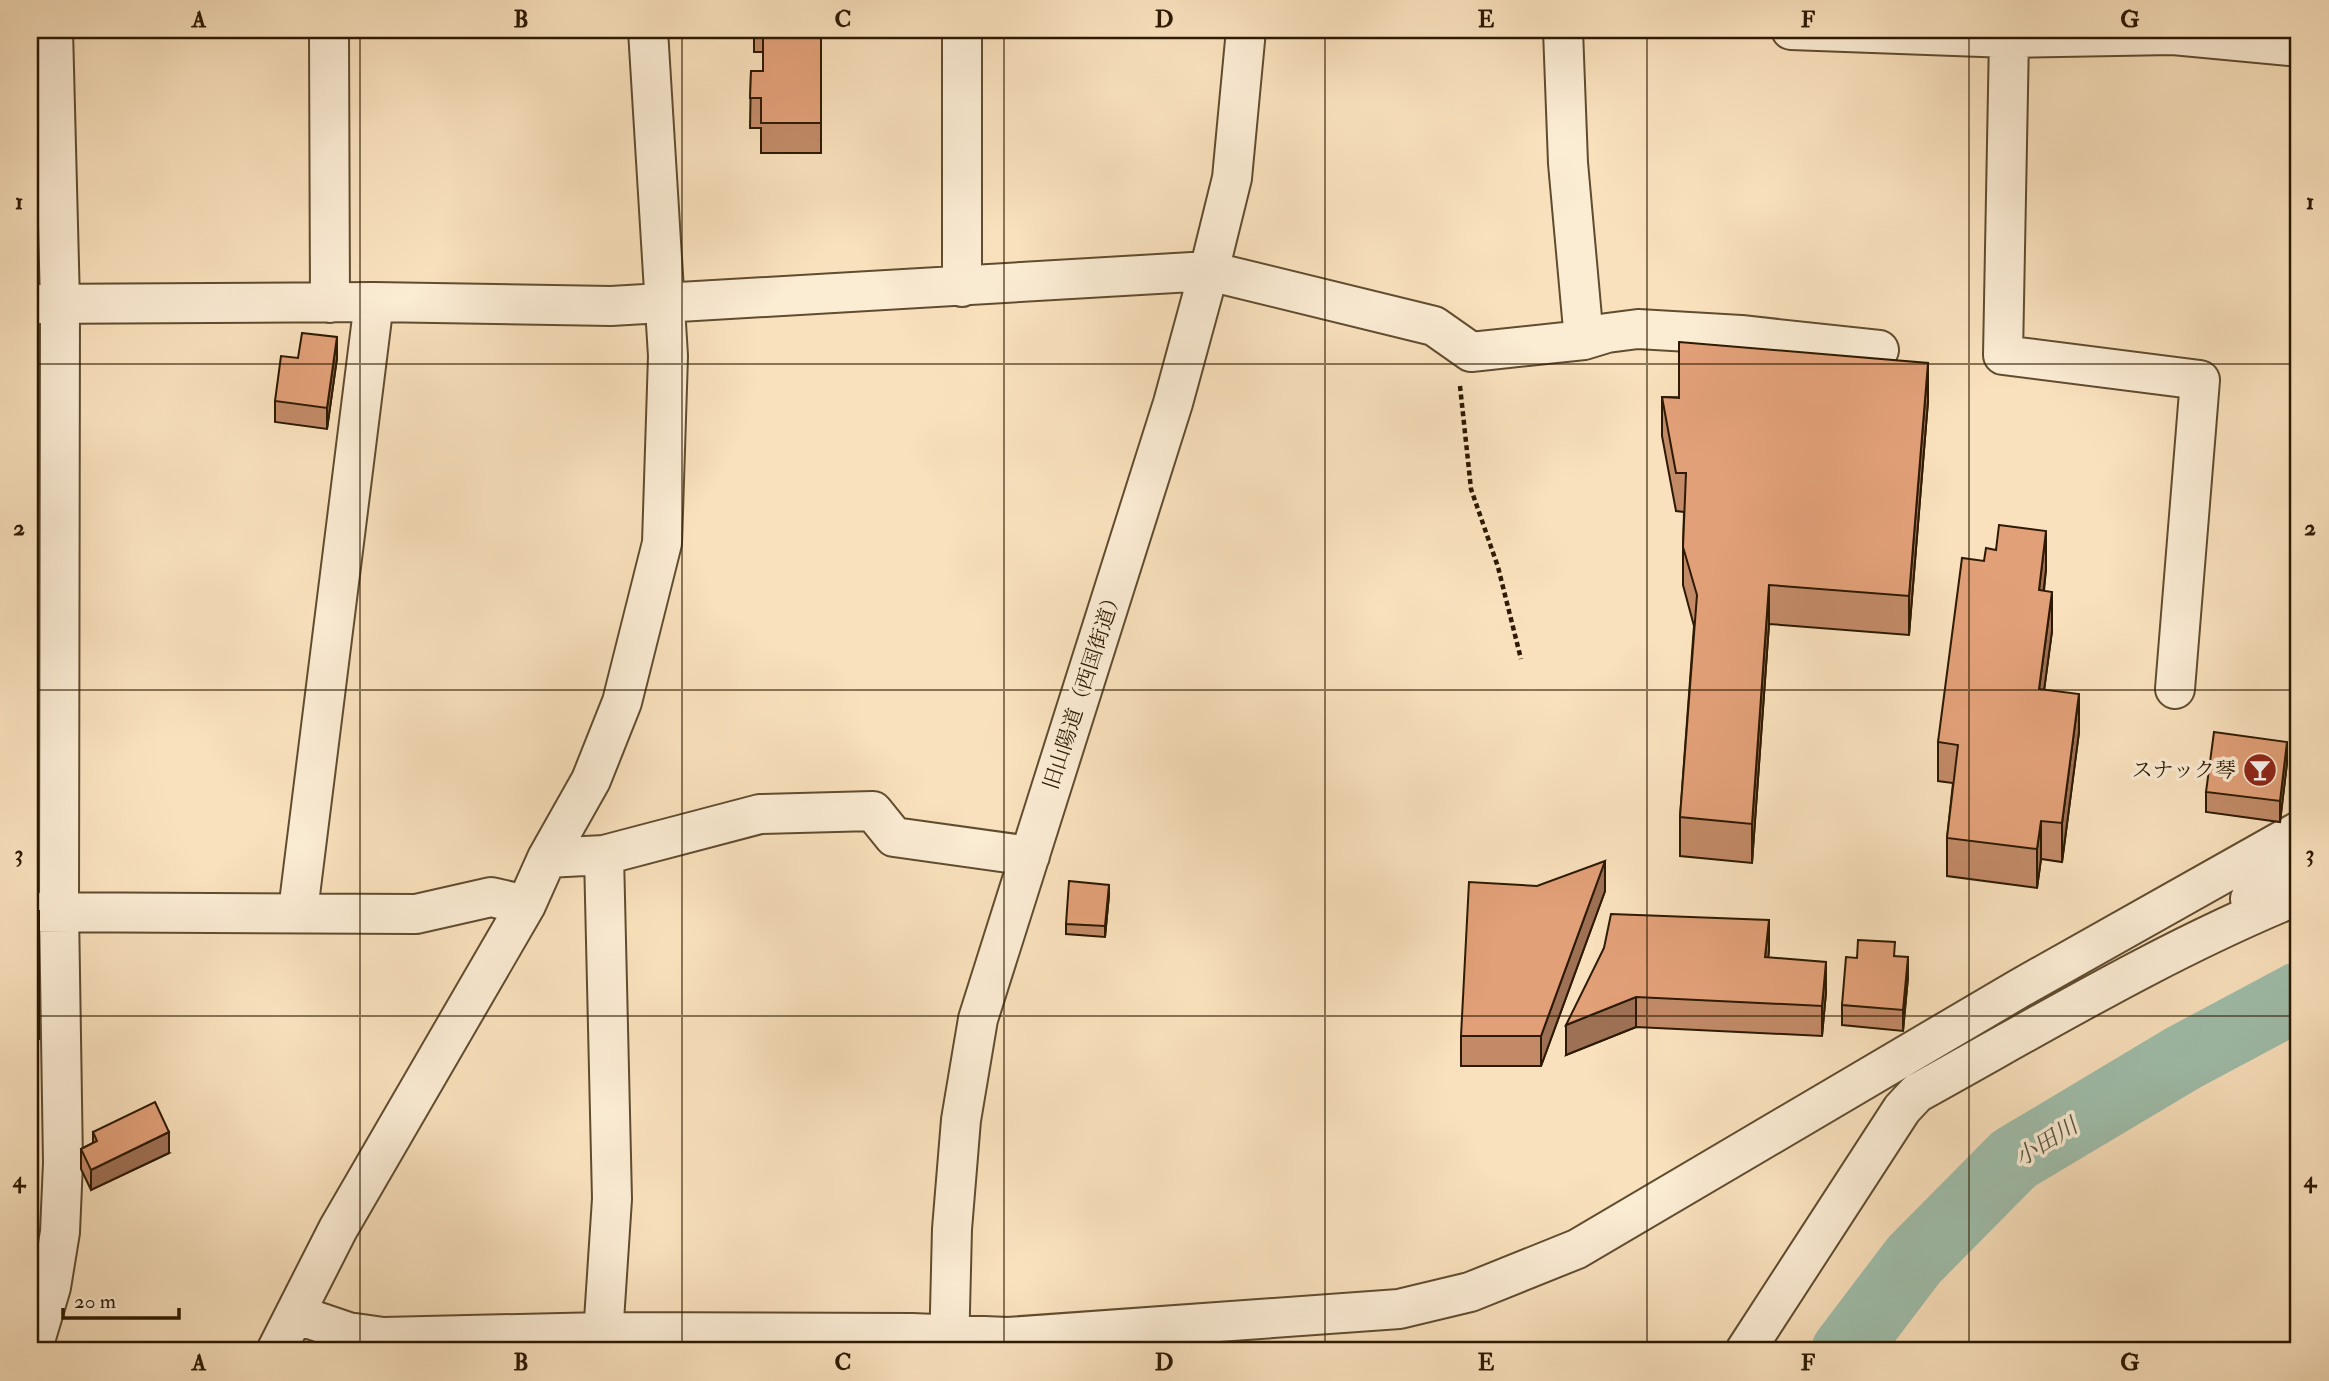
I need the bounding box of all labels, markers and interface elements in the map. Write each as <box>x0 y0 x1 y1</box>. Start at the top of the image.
text: A <box>191 5 207 34</box>
text: B <box>513 5 529 34</box>
text: C <box>835 5 851 34</box>
text: D <box>1155 5 1173 34</box>
text: E <box>1478 5 1495 34</box>
text: F <box>1801 5 1816 34</box>
text: G <box>2120 5 2140 34</box>
text: 1 <box>15 187 23 216</box>
text: 1 <box>2306 187 2314 216</box>
text: 2 <box>13 513 25 542</box>
text: 2 <box>2304 513 2316 542</box>
street label: 旧山陽道（西国街道） <box>1038 585 1128 793</box>
bar icon: スナック琴 <box>2241 751 2279 789</box>
place label: スナック琴 <box>2132 757 2236 784</box>
text: 3 <box>15 839 23 868</box>
text: 3 <box>2306 839 2314 868</box>
water label: 小田川 <box>2009 1110 2085 1173</box>
text: 4 <box>12 1165 27 1194</box>
text: 4 <box>2303 1165 2318 1194</box>
scale bar <box>63 1276 178 1320</box>
text: 20 m <box>74 1288 116 1315</box>
text: A <box>191 1348 207 1377</box>
text: B <box>513 1348 529 1377</box>
text: C <box>835 1348 851 1377</box>
text: D <box>1155 1348 1173 1377</box>
text: E <box>1478 1348 1495 1377</box>
text: F <box>1801 1348 1816 1377</box>
text: G <box>2120 1348 2140 1377</box>

